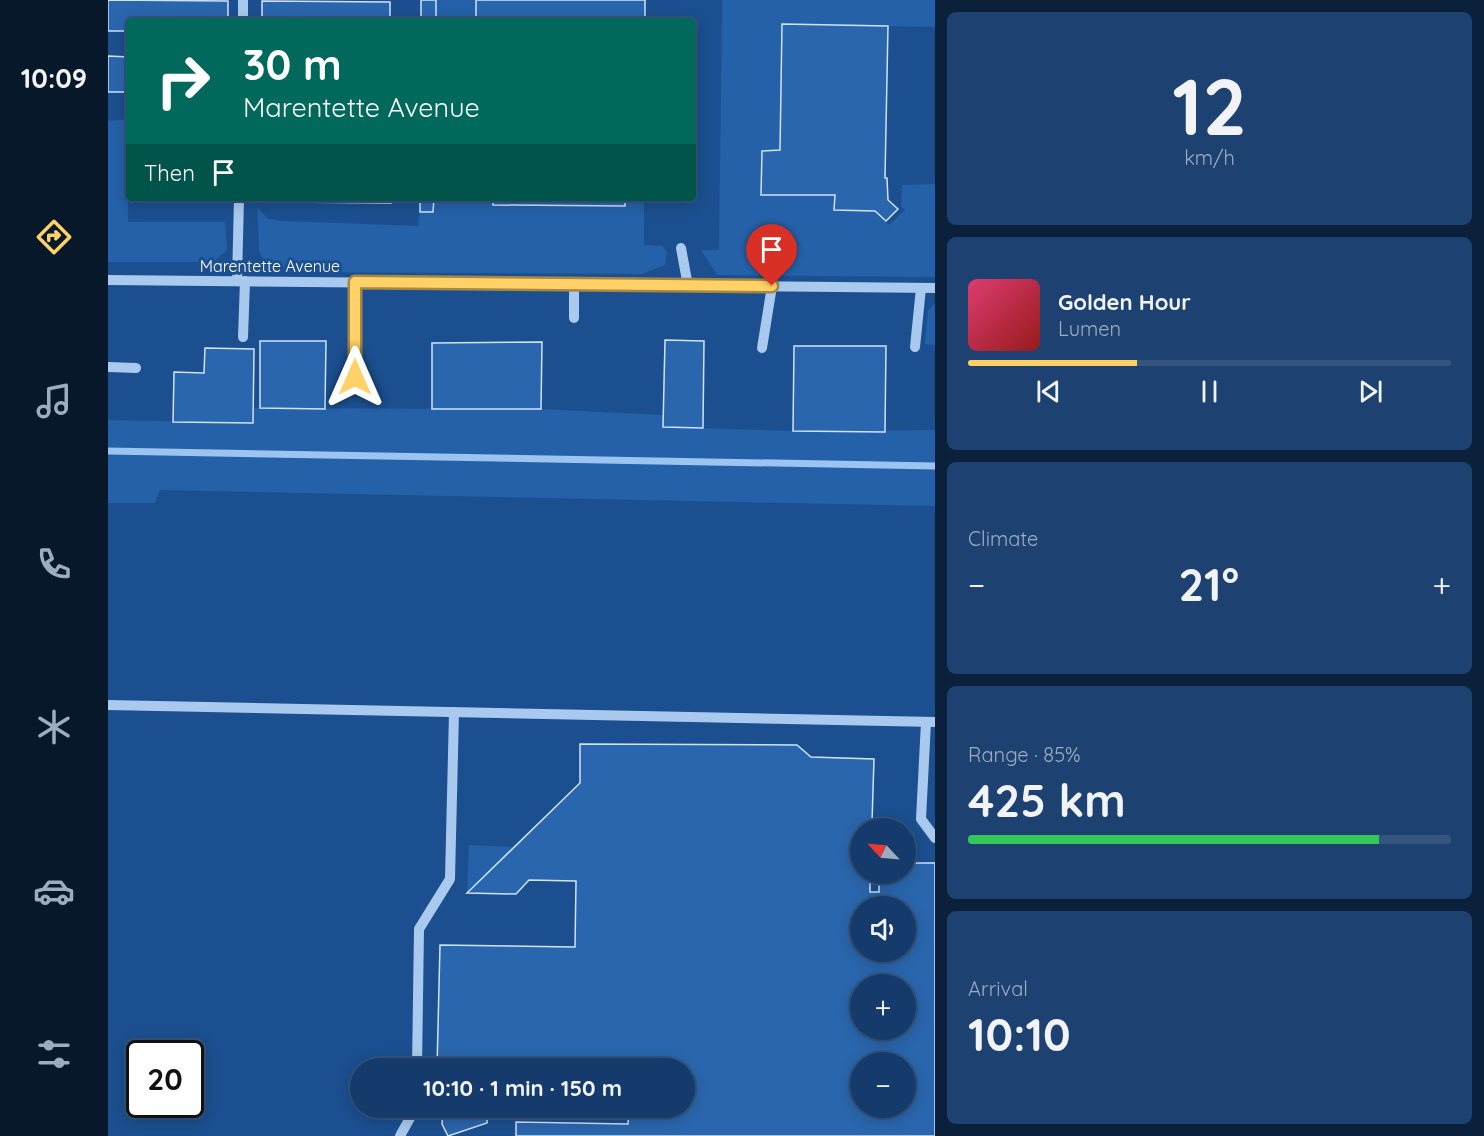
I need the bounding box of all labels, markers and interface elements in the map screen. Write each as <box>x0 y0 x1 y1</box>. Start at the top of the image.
text: 30 m <box>243 38 342 91</box>
icon: right <box>144 42 222 120</box>
text: 12 <box>1172 57 1247 155</box>
text: 10:09 <box>21 61 87 95</box>
text: Marentette Avenue <box>243 90 480 124</box>
text: km/h <box>1184 145 1235 170</box>
icon: arrive <box>207 156 240 189</box>
text: Then <box>144 159 195 187</box>
icon: directions <box>33 216 75 258</box>
pin <box>746 224 797 286</box>
icon: arrive <box>755 233 788 266</box>
street label: Marentette Avenue <box>200 256 340 276</box>
text: Golden Hour <box>1058 288 1191 316</box>
text: Lumen <box>1058 316 1121 341</box>
position arrow <box>323 345 387 409</box>
icon: previous <box>1032 375 1065 408</box>
icon: pause <box>1193 375 1226 408</box>
icon: next <box>1354 375 1387 408</box>
icon: music <box>33 380 75 422</box>
text: Climate <box>968 526 1038 551</box>
icon: phone <box>33 543 75 585</box>
text: 21° <box>1178 556 1239 612</box>
text: − <box>968 564 985 605</box>
text: + <box>1432 564 1451 605</box>
icon: climate <box>33 706 75 748</box>
text: Range · 85% <box>968 742 1081 767</box>
text: 425 km <box>968 772 1126 828</box>
north arrow <box>850 818 916 884</box>
map controls <box>850 818 916 1118</box>
icon: car <box>33 870 75 912</box>
button: sound <box>850 896 916 962</box>
button: + <box>850 974 916 1040</box>
text: Arrival <box>968 976 1028 1001</box>
text: 10:10 <box>968 1006 1071 1062</box>
icon: filters <box>33 1033 75 1075</box>
speed limit sign: 20 <box>126 1040 204 1118</box>
button: − <box>850 1052 916 1118</box>
text: 10:10 · 1 min · 150 m <box>423 1074 622 1102</box>

